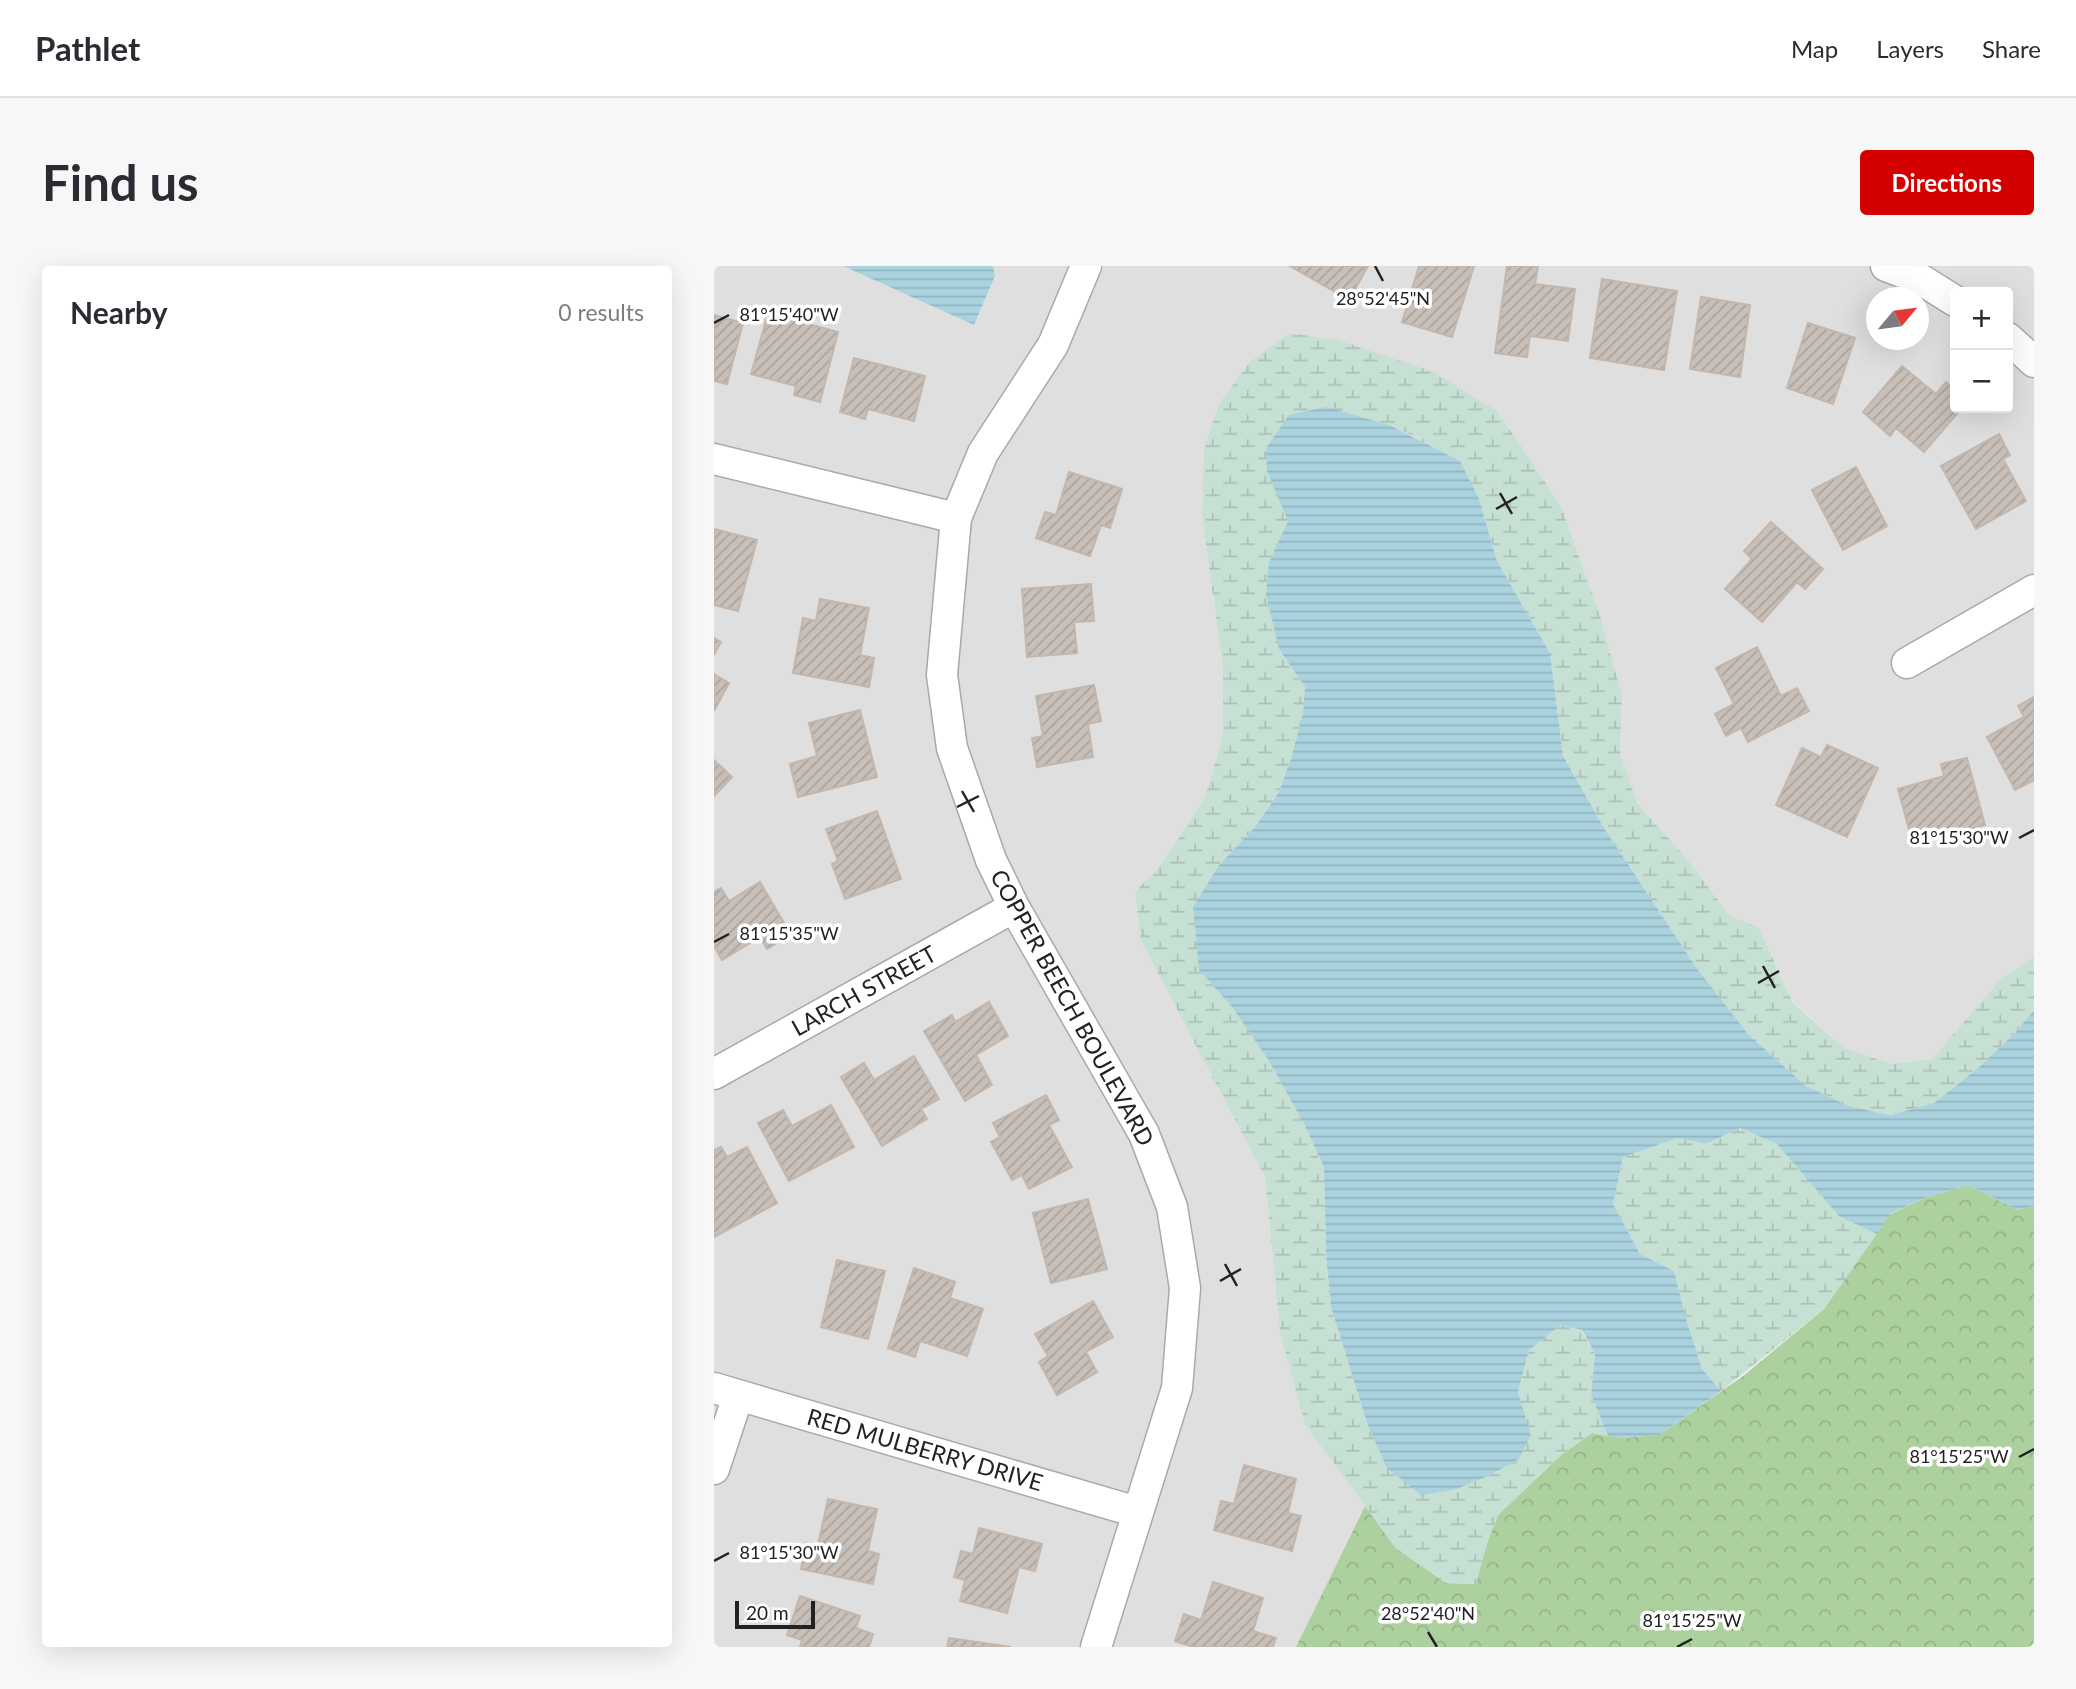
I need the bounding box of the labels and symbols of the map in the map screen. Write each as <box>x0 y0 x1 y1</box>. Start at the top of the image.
text: 28°52'45"N <box>1336 287 1430 309</box>
north arrow <box>1866 287 1929 350</box>
text: 81°15'40"W <box>739 303 839 325</box>
text: 81°15'30"W <box>1909 826 2009 848</box>
street label: COPPER BEECH BOULEVARD <box>985 864 1161 1151</box>
text: 81°15'35"W <box>739 922 839 944</box>
street label: LARCH STREET <box>786 939 941 1041</box>
street label: RED MULBERRY DRIVE <box>804 1402 1046 1496</box>
text: 81°15'25"W <box>1909 1445 2009 1467</box>
text: 81°15'30"W <box>739 1541 839 1563</box>
scale bar <box>735 1598 816 1630</box>
text: 28°52'40"N <box>1381 1602 1475 1624</box>
text: 81°15'25"W <box>1642 1609 1742 1631</box>

